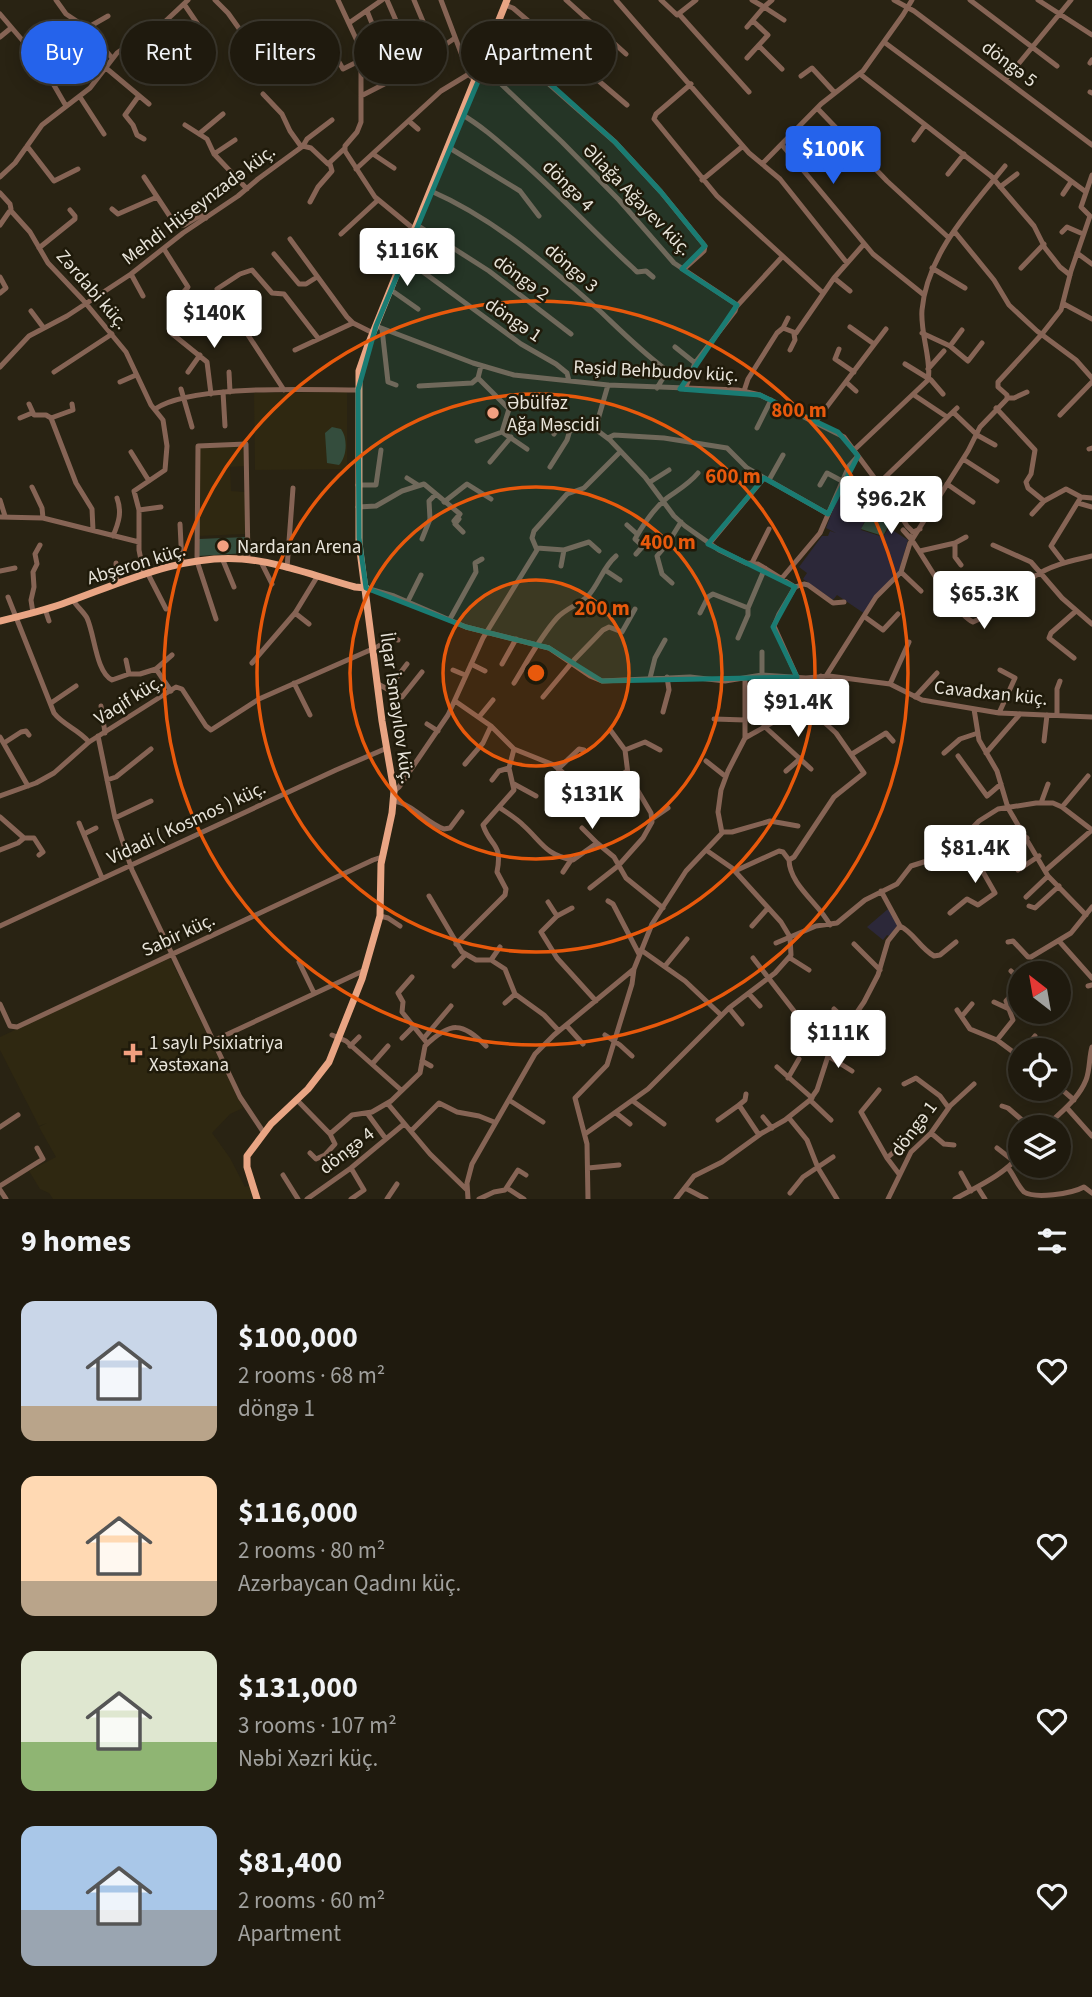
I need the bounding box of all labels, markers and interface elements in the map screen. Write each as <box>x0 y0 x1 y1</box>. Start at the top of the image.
chip: Buy <box>21 21 107 84</box>
chip: Rent <box>121 21 216 84</box>
chip: Filters <box>230 21 340 84</box>
chip: New <box>354 21 447 84</box>
chip: Apartment <box>461 21 616 84</box>
street label: döngə 5 <box>976 34 1043 94</box>
pin: $100K <box>784 127 882 186</box>
text: $100K <box>802 132 864 165</box>
street label: Mehdi Hüseynzadə küç. <box>117 138 281 272</box>
street label: Əliağa Ağayev küç. <box>576 138 698 262</box>
street label: döngə 4 <box>536 154 600 218</box>
pin: $116K <box>358 229 456 288</box>
text: $116K <box>376 234 438 267</box>
street label: döngə 3 <box>538 237 604 299</box>
street label: Zərdabi küç. <box>50 244 134 336</box>
street label: döngə 2 <box>488 249 555 308</box>
pin: $140K <box>165 290 263 350</box>
street label: döngə 1 <box>479 291 547 349</box>
text: $140K <box>183 296 245 329</box>
street label: Rəşid Behbudov küç. <box>573 354 739 389</box>
place label: Əbülfəz Ağa Məscidi <box>507 390 600 439</box>
text: 800 m <box>771 395 827 425</box>
marker: Əbülfəz Ağa Məscidi <box>485 405 501 421</box>
text: 600 m <box>705 461 761 491</box>
pin: $96.2K <box>834 476 948 536</box>
text: $96.2K <box>856 482 926 515</box>
text: 400 m <box>640 527 696 557</box>
place label: Nardaran Arena <box>237 534 361 561</box>
street label: Abşeron küç. <box>84 537 189 592</box>
marker: Nardaran Arena <box>215 538 231 554</box>
pin: $65.3K <box>927 572 1041 631</box>
text: $65.3K <box>949 577 1019 610</box>
text: 200 m <box>574 593 630 623</box>
street label: İlqar İsmayılov küç. <box>373 631 421 786</box>
centre of rings <box>524 661 548 685</box>
street label: Vaqif küç. <box>89 669 168 732</box>
street label: Cavadxan küç. <box>933 674 1049 713</box>
pin: $91.4K <box>741 680 855 739</box>
text: $91.4K <box>763 685 833 718</box>
pin: $131K <box>543 772 641 831</box>
street label: Vidadi ( Kosmos ) küç. <box>103 775 270 872</box>
text: $131K <box>561 777 623 810</box>
pin: $81.4K <box>918 826 1032 885</box>
text: $81.4K <box>940 831 1010 864</box>
street label: Sabir küç. <box>137 907 220 964</box>
north arrow <box>1008 961 1071 1024</box>
map controls <box>1008 961 1071 1178</box>
pin: $111K <box>789 1010 887 1070</box>
text: $111K <box>807 1016 869 1049</box>
place label: 1 saylı Psixiatriya Xəstəxana <box>149 1030 283 1079</box>
button: locate <box>1008 1038 1071 1101</box>
marker: 1 saylı Psixiatriya Xəstəxana <box>123 1043 143 1063</box>
street label: döngə 1 <box>884 1095 944 1162</box>
button: layers <box>1008 1115 1071 1178</box>
street label: döngə 4 <box>314 1121 380 1181</box>
text: 9 homes <box>21 1220 131 1263</box>
icon: filters <box>1033 1222 1071 1260</box>
text: $100,000 <box>238 1316 358 1359</box>
icon: home <box>77 1329 161 1413</box>
icon: heart <box>1033 1352 1071 1390</box>
text: 2 rooms · 68 m² <box>238 1359 385 1392</box>
text: döngə 1 <box>238 1392 315 1425</box>
text: $116,000 <box>238 1491 358 1534</box>
icon: home <box>77 1504 161 1588</box>
icon: heart <box>1033 1527 1071 1565</box>
text: 2 rooms · 80 m² <box>238 1534 385 1567</box>
text: Azərbaycan Qadını küç. <box>238 1567 461 1600</box>
text: $131,000 <box>238 1666 358 1709</box>
icon: home <box>77 1679 161 1763</box>
icon: heart <box>1033 1702 1071 1740</box>
text: 3 rooms · 107 m² <box>238 1709 397 1742</box>
text: Nəbi Xəzri küç. <box>238 1742 378 1775</box>
text: $81,400 <box>238 1841 342 1884</box>
icon: home <box>77 1854 161 1938</box>
icon: heart <box>1033 1877 1071 1915</box>
text: 2 rooms · 60 m² <box>238 1884 385 1917</box>
text: Apartment <box>238 1917 341 1950</box>

